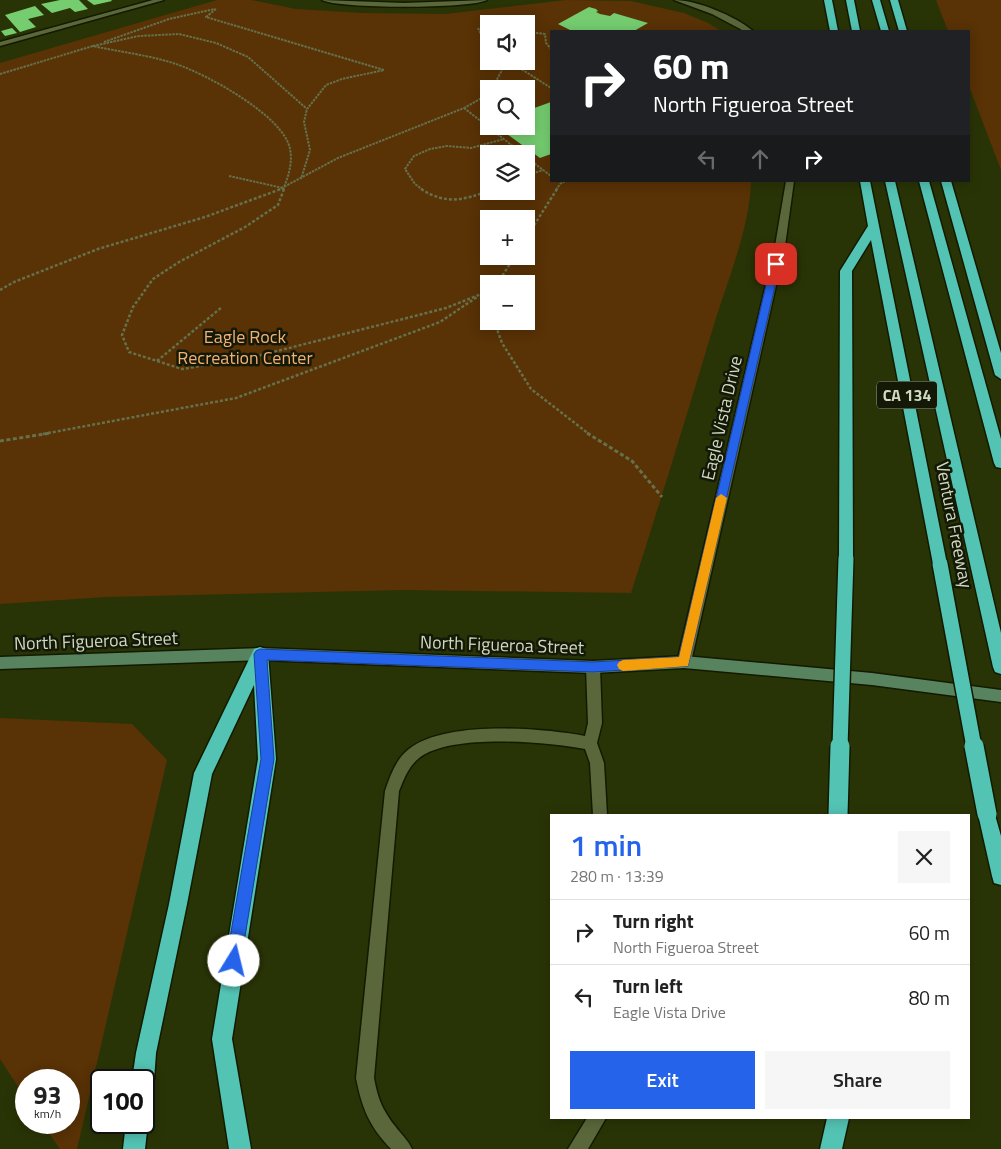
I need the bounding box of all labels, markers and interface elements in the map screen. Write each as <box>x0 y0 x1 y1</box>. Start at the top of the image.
map controls <box>480 15 535 330</box>
button: sound <box>480 15 535 70</box>
text: 60 m <box>653 39 729 93</box>
icon: right <box>570 50 635 115</box>
button: search <box>480 80 535 135</box>
text: North Figueroa Street <box>653 87 853 121</box>
button: layers <box>480 145 535 200</box>
icon: left <box>693 145 721 173</box>
icon: ahead <box>746 145 774 173</box>
icon: right <box>799 145 827 173</box>
button: + <box>480 210 535 265</box>
pin <box>755 243 797 285</box>
icon: arrive <box>762 250 790 278</box>
button: − <box>480 275 535 330</box>
park label: Eagle Rock Recreation Center <box>177 323 313 371</box>
street label: Eagle Vista Drive <box>694 353 749 483</box>
road number: CA 134 <box>877 382 937 408</box>
street label: Ventura Freeway <box>929 459 980 591</box>
street label: North Figueroa Street <box>14 624 179 657</box>
street label: North Figueroa Street <box>420 628 585 661</box>
text: 1 min <box>570 822 642 868</box>
button: close <box>898 831 950 883</box>
text: 280 m · 13:39 <box>570 864 664 888</box>
text: Turn right <box>613 906 694 935</box>
icon: right <box>570 918 598 946</box>
text: 60 m <box>909 918 950 947</box>
position arrow <box>207 934 259 986</box>
text: North Figueroa Street <box>613 935 759 959</box>
text: Turn left <box>613 971 683 1000</box>
icon: left <box>570 983 598 1011</box>
text: 80 m <box>909 983 950 1012</box>
text: Eagle Vista Drive <box>613 1000 726 1024</box>
button: Exit <box>570 1051 755 1109</box>
button: Share <box>765 1051 950 1109</box>
speed limit sign: 100 <box>90 1069 155 1134</box>
text: 93 <box>33 1076 62 1114</box>
text: km/h <box>34 1104 61 1123</box>

